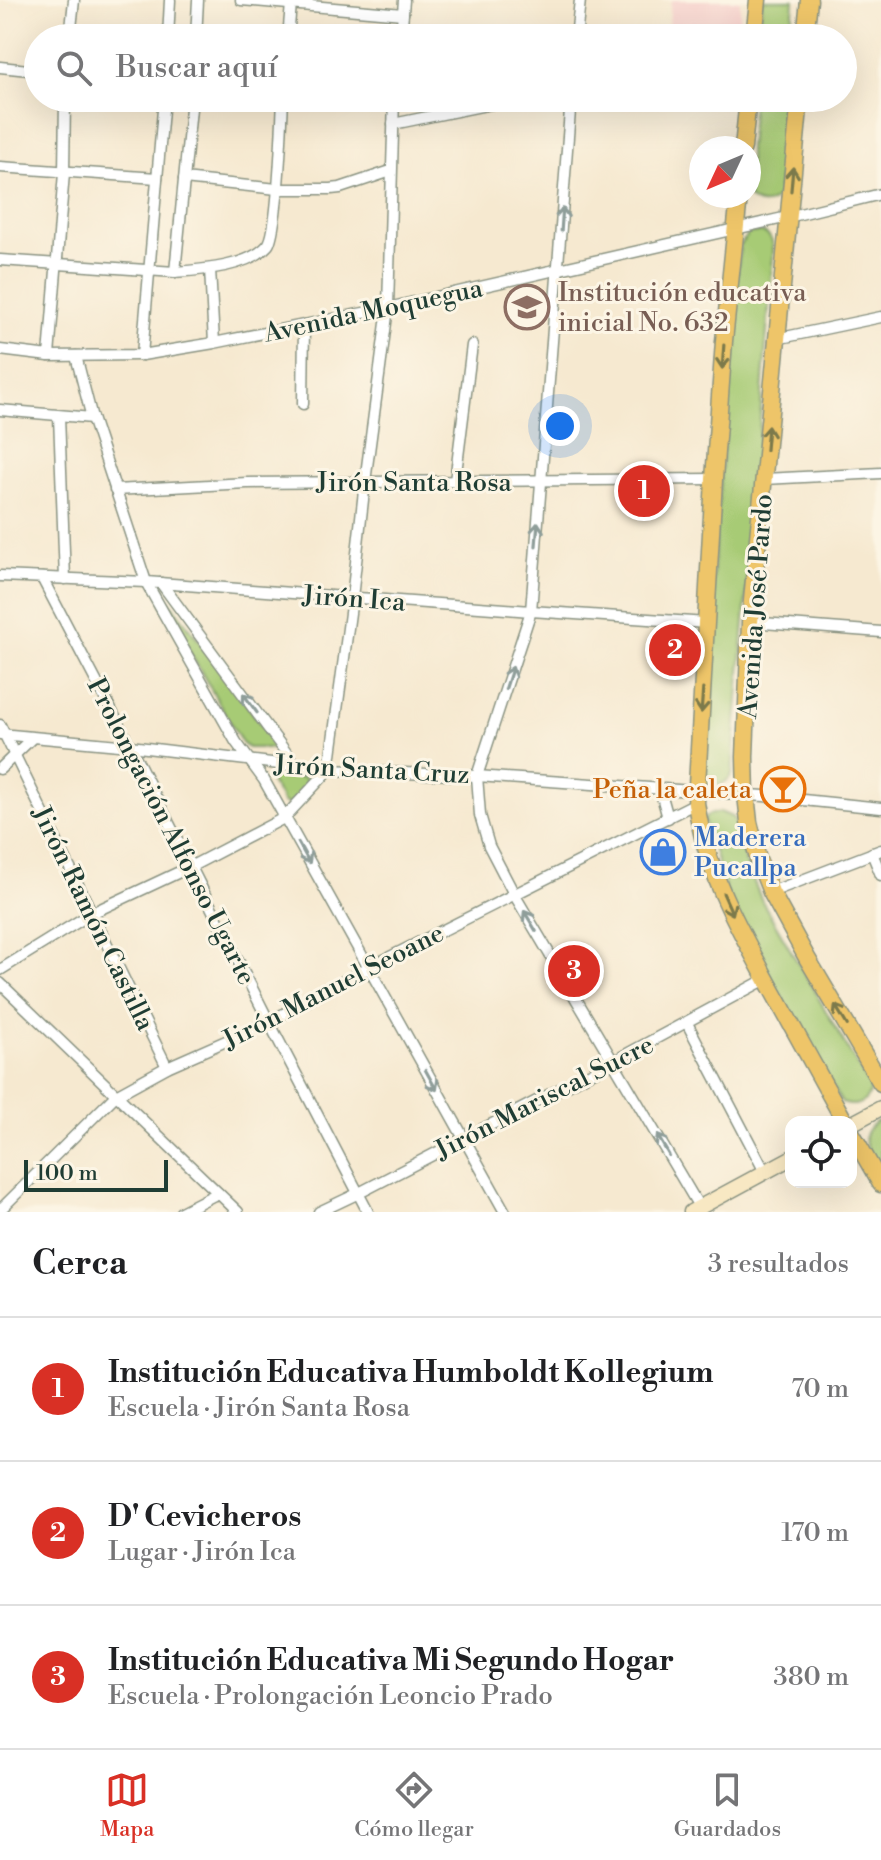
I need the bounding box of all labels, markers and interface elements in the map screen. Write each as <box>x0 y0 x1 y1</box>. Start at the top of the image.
search box <box>24 24 857 112</box>
icon: search <box>52 46 96 90</box>
text: Buscar aquí <box>116 49 278 87</box>
north arrow <box>689 136 761 208</box>
one-way arrow <box>785 166 800 193</box>
one-way arrow <box>555 206 570 233</box>
street label: Avenida Moquegua <box>260 272 486 350</box>
place label: Institución educativa inicial No. 632 <box>558 277 807 339</box>
school or university icon: Institución educativa inicial No. 632 <box>503 283 551 331</box>
one-way arrow <box>715 343 730 370</box>
your location <box>540 406 580 446</box>
one-way arrow <box>760 425 775 452</box>
pin: 1 <box>618 461 670 521</box>
street label: Jirón Santa Rosa <box>315 467 513 499</box>
street label: Avenida José Pardo <box>732 493 780 721</box>
one-way arrow <box>530 521 545 548</box>
street label: Jirón Ica <box>300 579 407 619</box>
pin: 2 <box>649 620 701 680</box>
one-way arrow <box>502 666 517 691</box>
street label: Prolongación Alfonso Ugarte <box>80 673 263 990</box>
one-way arrow <box>694 687 709 714</box>
one-way arrow <box>241 693 258 714</box>
street label: Jirón Santa Cruz <box>272 749 471 791</box>
bar icon: Peña la caleta <box>759 765 807 813</box>
place label: Peña la caleta <box>593 774 753 806</box>
street label: Jirón Ramón Castilla <box>24 800 162 1037</box>
place label: Maderera Pucallpa <box>694 822 807 884</box>
shop icon: Maderera Pucallpa <box>639 828 687 876</box>
one-way arrow <box>296 841 312 864</box>
one-way arrow <box>721 891 736 916</box>
one-way arrow <box>522 910 538 933</box>
street label: Jirón Manuel Seoane <box>217 917 449 1057</box>
pin: 3 <box>548 941 600 1001</box>
one-way arrow <box>833 1004 849 1027</box>
street label: Jirón Mariscal Sucre <box>429 1029 659 1167</box>
one-way arrow <box>423 1068 439 1091</box>
map controls <box>785 1116 857 1188</box>
button: locate <box>785 1116 857 1188</box>
one-way arrow <box>655 1134 671 1157</box>
scale bar <box>24 1156 168 1192</box>
text: 100 m <box>36 1160 98 1187</box>
text: Cerca <box>32 1243 127 1285</box>
text: 3 resultados <box>708 1248 849 1280</box>
text: Institución Educativa Humboldt Kollegium <box>108 1354 714 1392</box>
text: 1 <box>52 1373 64 1405</box>
text: 70 m <box>791 1373 849 1405</box>
text: Escuela · Jirón Santa Rosa <box>108 1392 410 1424</box>
text: D' Cevicheros <box>108 1498 301 1536</box>
text: 2 <box>50 1517 66 1549</box>
text: 170 m <box>781 1517 849 1549</box>
text: Lugar · Jirón Ica <box>108 1536 296 1568</box>
text: Institución Educativa Mi Segundo Hogar <box>108 1642 674 1680</box>
text: 3 <box>50 1661 66 1693</box>
text: 380 m <box>773 1661 849 1693</box>
text: Escuela · Prolongación Leoncio Prado <box>108 1680 553 1712</box>
tab: Mapa <box>100 1768 154 1843</box>
tab: Cómo llegar <box>354 1768 474 1843</box>
tab: Guardados <box>674 1768 781 1843</box>

